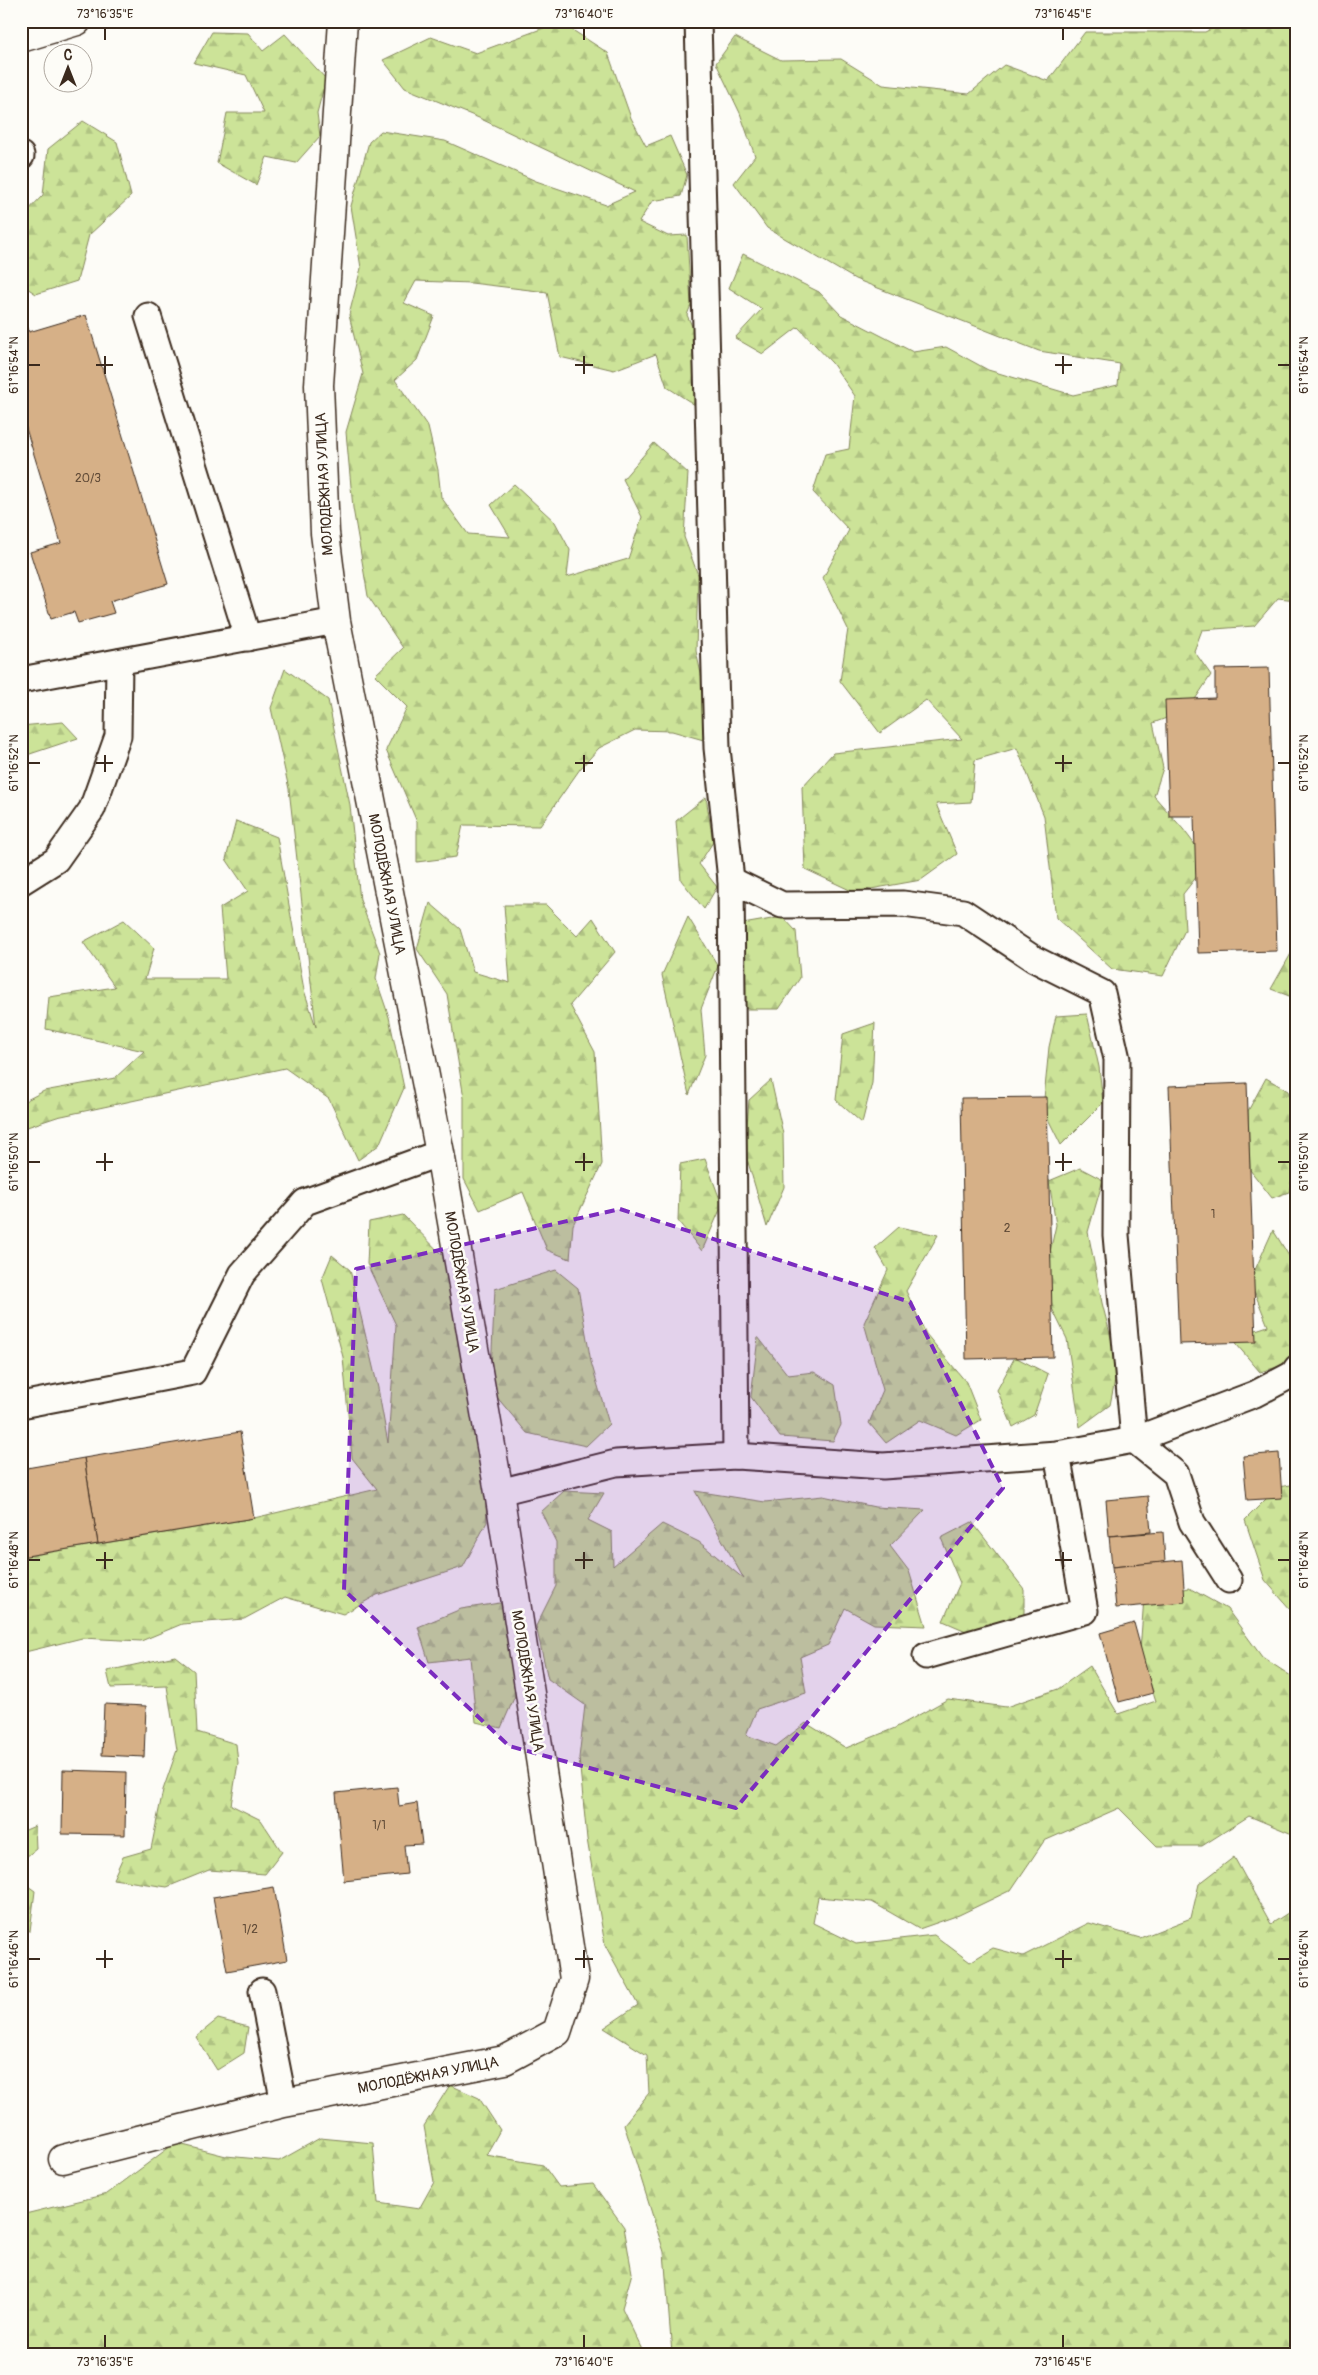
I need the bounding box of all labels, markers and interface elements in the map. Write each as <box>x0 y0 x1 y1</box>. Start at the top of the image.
text: 73°16'35"E <box>77 7 133 22</box>
text: 73°16'40"E <box>555 7 613 22</box>
text: 73°16'45"E <box>1035 7 1091 22</box>
north arrow <box>42 42 92 92</box>
text: С <box>64 47 73 64</box>
text: 61°16'54"N <box>7 336 22 394</box>
text: 61°16'54"N <box>1297 336 1312 394</box>
street label: МОЛОДЁЖНАЯ УЛИЦА <box>311 412 338 556</box>
house number: 20/3 <box>75 471 101 486</box>
text: 61°16'52"N <box>7 734 22 792</box>
text: 61°16'52"N <box>1297 734 1312 792</box>
street label: МОЛОДЁЖНАЯ УЛИЦА <box>364 812 410 956</box>
text: 61°16'50"N <box>7 1133 22 1191</box>
text: 61°16'50"N <box>1297 1133 1312 1191</box>
house number: 1 <box>1211 1207 1215 1222</box>
street label: МОЛОДЁЖНАЯ УЛИЦА <box>440 1210 483 1355</box>
house number: 2 <box>1004 1221 1011 1236</box>
text: 61°16'48"N <box>7 1532 22 1588</box>
text: 61°16'48"N <box>1297 1532 1312 1588</box>
street label: МОЛОДЁЖНАЯ УЛИЦА <box>507 1609 548 1754</box>
house number: 1/1 <box>372 1818 386 1833</box>
house number: 1/2 <box>242 1922 258 1937</box>
text: 61°16'46"N <box>7 1930 22 1988</box>
text: 61°16'46"N <box>1297 1930 1312 1988</box>
street label: МОЛОДЁЖНАЯ УЛИЦА <box>356 2052 500 2098</box>
text: 73°16'35"E <box>77 2355 133 2370</box>
text: 73°16'40"E <box>555 2355 613 2370</box>
text: 73°16'45"E <box>1035 2355 1091 2370</box>

